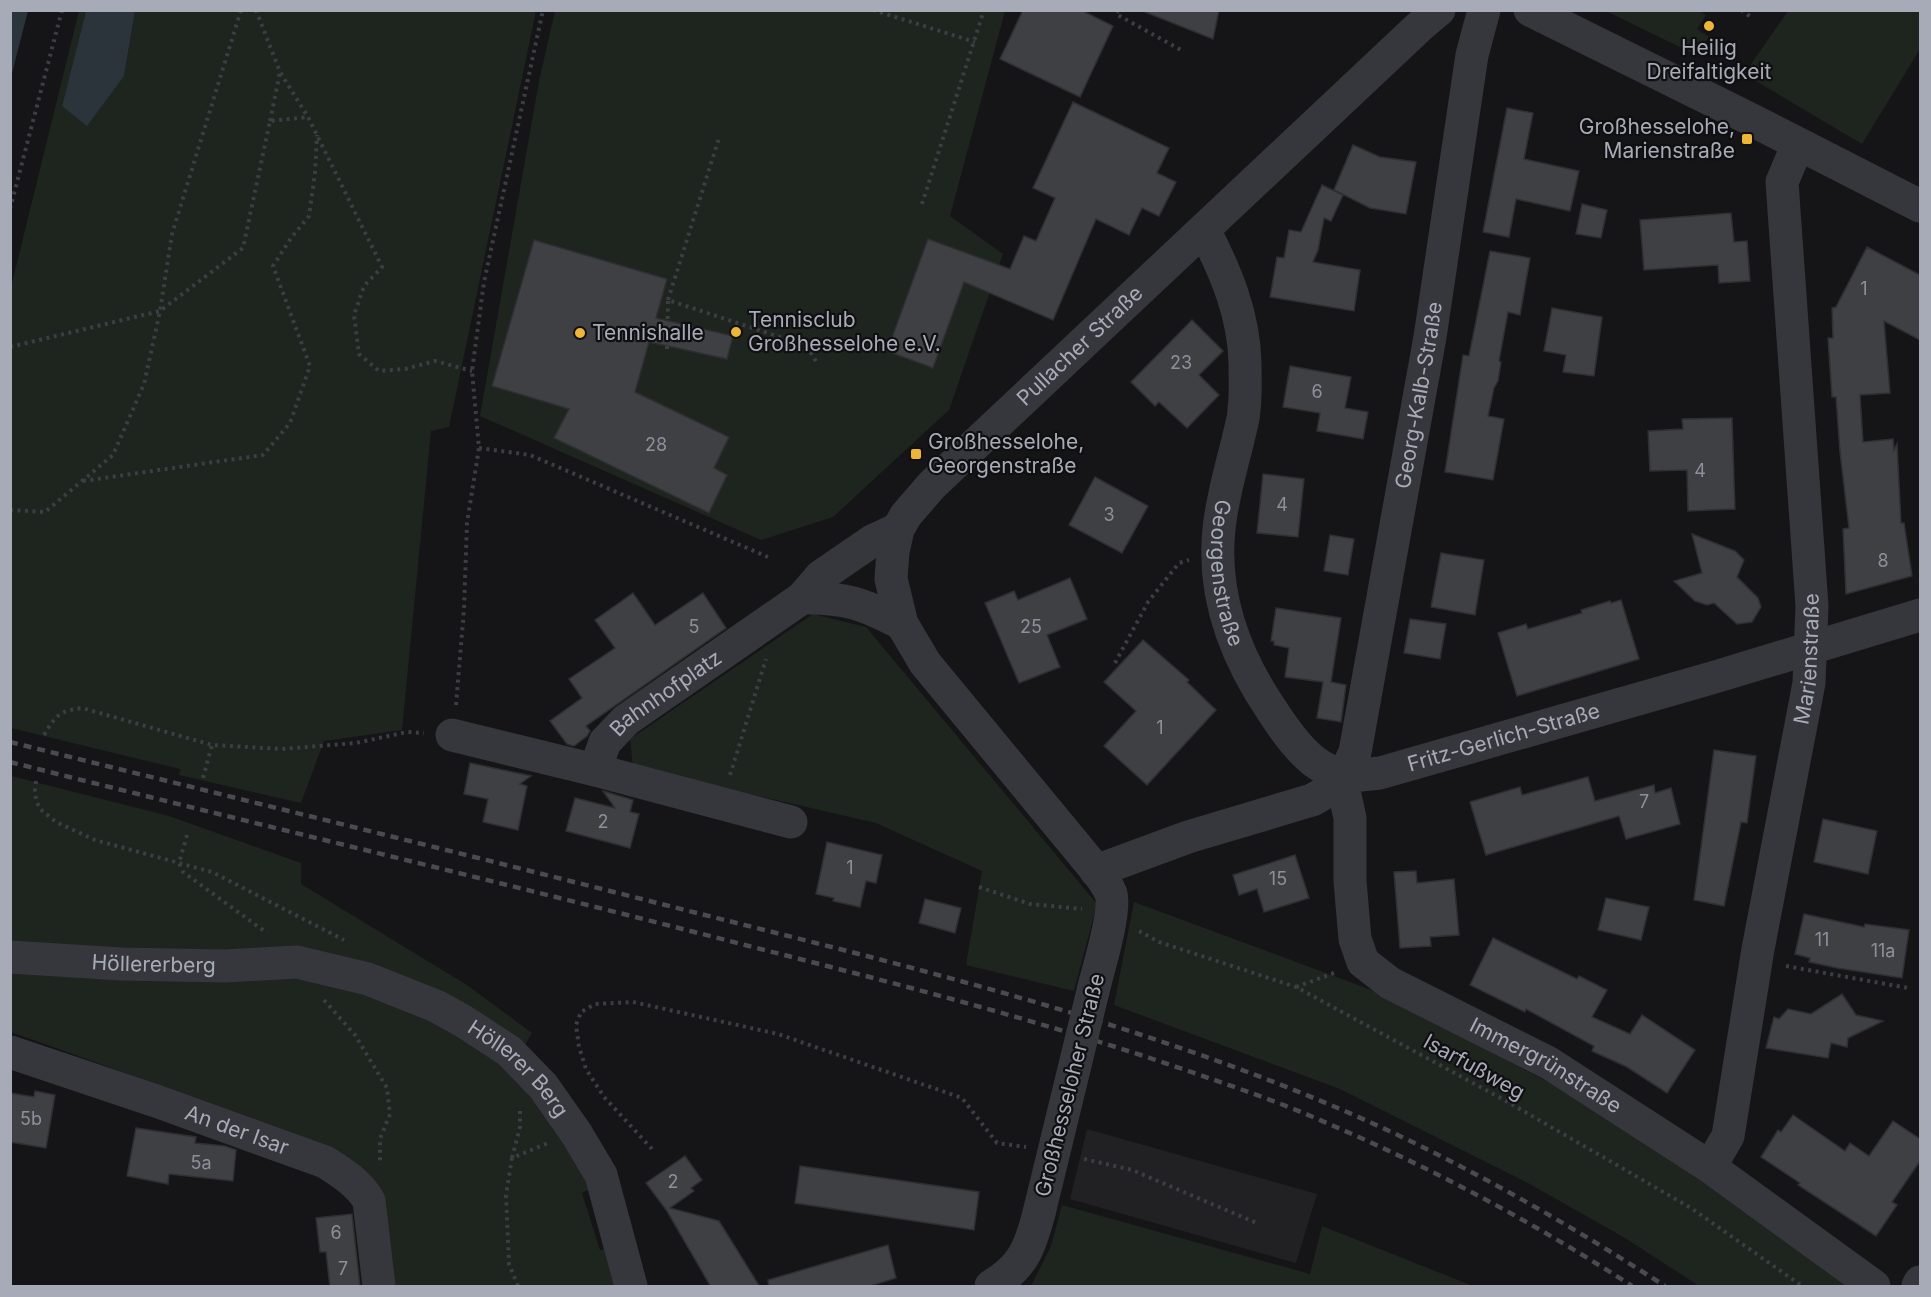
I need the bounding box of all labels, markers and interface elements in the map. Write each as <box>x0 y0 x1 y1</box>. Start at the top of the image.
marker: Heilig Dreifaltigkeit <box>1702 19 1716 33</box>
place label: Heilig Dreifaltigkeit <box>1647 35 1772 84</box>
place label: Großhesselohe, Marienstraße <box>1579 114 1735 163</box>
marker: Großhesselohe, Marienstraße <box>1740 132 1754 146</box>
house number: 1 <box>1860 278 1868 299</box>
street label: Pullacher Straße <box>1011 280 1148 411</box>
street label: Georg-Kalb-Straße <box>1390 300 1447 491</box>
place label: Tennisclub Großhesselohe e.V. <box>748 307 941 356</box>
place label: Tennishalle <box>592 320 704 345</box>
marker: Tennisclub Großhesselohe e.V. <box>729 325 743 339</box>
marker: Tennishalle <box>573 326 587 340</box>
house number: 23 <box>1170 352 1192 373</box>
house number: 6 <box>1311 381 1323 402</box>
place label: Großhesselohe, Georgenstraße <box>928 429 1084 478</box>
house number: 28 <box>645 434 667 455</box>
marker: Großhesselohe, Georgenstraße <box>909 447 923 461</box>
house number: 4 <box>1694 460 1706 481</box>
house number: 4 <box>1276 494 1288 515</box>
street label: Georgenstraße <box>1206 498 1249 650</box>
house number: 3 <box>1103 504 1115 525</box>
house number: 8 <box>1877 550 1889 571</box>
street label: Marienstraße <box>1788 592 1824 726</box>
house number: 5 <box>689 616 699 637</box>
house number: 25 <box>1020 616 1042 637</box>
street label: Bahnhofplatz <box>604 645 726 741</box>
street label: Fritz-Gerlich-Straße <box>1405 698 1603 776</box>
house number: 1 <box>1156 717 1164 738</box>
house number: 7 <box>1639 791 1649 812</box>
house number: 2 <box>598 811 608 832</box>
house number: 1 <box>846 857 854 878</box>
house number: 15 <box>1269 868 1287 889</box>
house number: 11 <box>1815 929 1829 950</box>
house number: 11a <box>1871 940 1895 961</box>
street label: Höllererberg <box>91 949 216 978</box>
street label: Großhesseloher Straße <box>1030 971 1109 1199</box>
street label: Immergrünstraße <box>1466 1012 1626 1118</box>
street label: Höllerer Berg <box>463 1015 574 1122</box>
street label: Isarfußweg <box>1419 1029 1529 1105</box>
street label: An der Isar <box>182 1100 292 1160</box>
house number: 5b <box>20 1108 42 1129</box>
house number: 5a <box>190 1152 212 1173</box>
house number: 2 <box>668 1171 678 1192</box>
house number: 6 <box>330 1222 342 1243</box>
house number: 7 <box>338 1258 348 1279</box>

